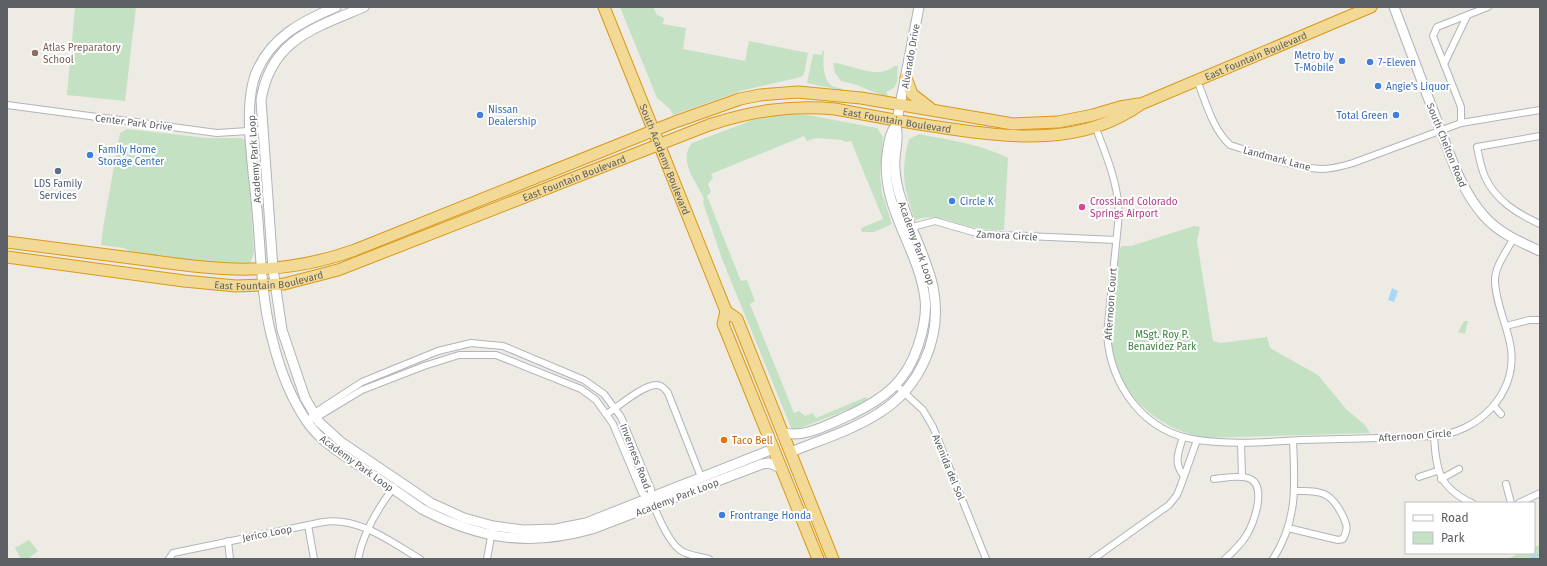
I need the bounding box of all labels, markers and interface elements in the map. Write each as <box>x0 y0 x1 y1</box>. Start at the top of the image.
street label: Alvarado Drive <box>899 23 923 90</box>
street label: East Fountain Boulevard <box>1203 30 1309 83</box>
place label: Atlas Preparatory School <box>43 42 121 66</box>
marker: Atlas Preparatory School <box>30 48 40 58</box>
place label: Metro by T-Mobile <box>1294 50 1334 74</box>
marker: Metro by T-Mobile <box>1337 56 1347 66</box>
marker: 7-Eleven <box>1365 57 1375 67</box>
place label: 7-Eleven <box>1378 57 1416 69</box>
marker: Angie's Liquor <box>1373 81 1383 91</box>
place label: Angie's Liquor <box>1386 81 1450 93</box>
street label: South Chelton Road <box>1424 101 1468 189</box>
street label: South Academy Boulevard <box>637 102 692 217</box>
place label: Nissan Dealership <box>488 104 537 128</box>
street label: East Fountain Boulevard <box>842 106 952 136</box>
marker: Nissan Dealership <box>475 110 485 120</box>
place label: Total Green <box>1336 110 1388 122</box>
marker: Total Green <box>1391 110 1401 120</box>
street label: Center Park Drive <box>94 112 173 134</box>
street label: Academy Park Loop <box>246 115 264 203</box>
place label: Family Home Storage Center <box>98 144 164 168</box>
street label: Landmark Lane <box>1242 144 1312 174</box>
marker: Family Home Storage Center <box>85 150 95 160</box>
street label: East Fountain Boulevard <box>521 153 628 204</box>
marker: LDS Family Services <box>53 166 63 176</box>
place label: LDS Family Services <box>34 178 82 202</box>
marker: Circle K <box>947 196 957 206</box>
place label: Circle K <box>960 196 994 208</box>
place label: Crossland Colorado Springs Airport <box>1090 196 1178 220</box>
street label: Academy Park Loop <box>895 200 937 287</box>
marker: Crossland Colorado Springs Airport <box>1077 202 1087 212</box>
street label: Zamora Circle <box>976 228 1038 244</box>
street label: Afternoon Court <box>1102 267 1120 341</box>
street label: East Fountain Boulevard <box>214 269 325 293</box>
park label: MSgt. Roy P. Benavidez Park <box>1128 329 1197 353</box>
street label: Inverness Road <box>617 422 653 491</box>
street label: Afternoon Circle <box>1378 427 1452 445</box>
street label: Academy Park Loop <box>317 433 396 495</box>
street label: Avenida del Sol <box>929 433 967 502</box>
marker: Taco Bell <box>719 435 729 445</box>
place label: Taco Bell <box>732 435 773 447</box>
street label: Academy Park Loop <box>634 477 721 519</box>
legend <box>1405 502 1535 554</box>
marker: Frontrange Honda <box>717 510 727 520</box>
place label: Frontrange Honda <box>730 510 811 522</box>
text: Road <box>1441 511 1469 525</box>
street label: Jerico Loop <box>241 523 293 545</box>
text: Park <box>1441 531 1465 545</box>

